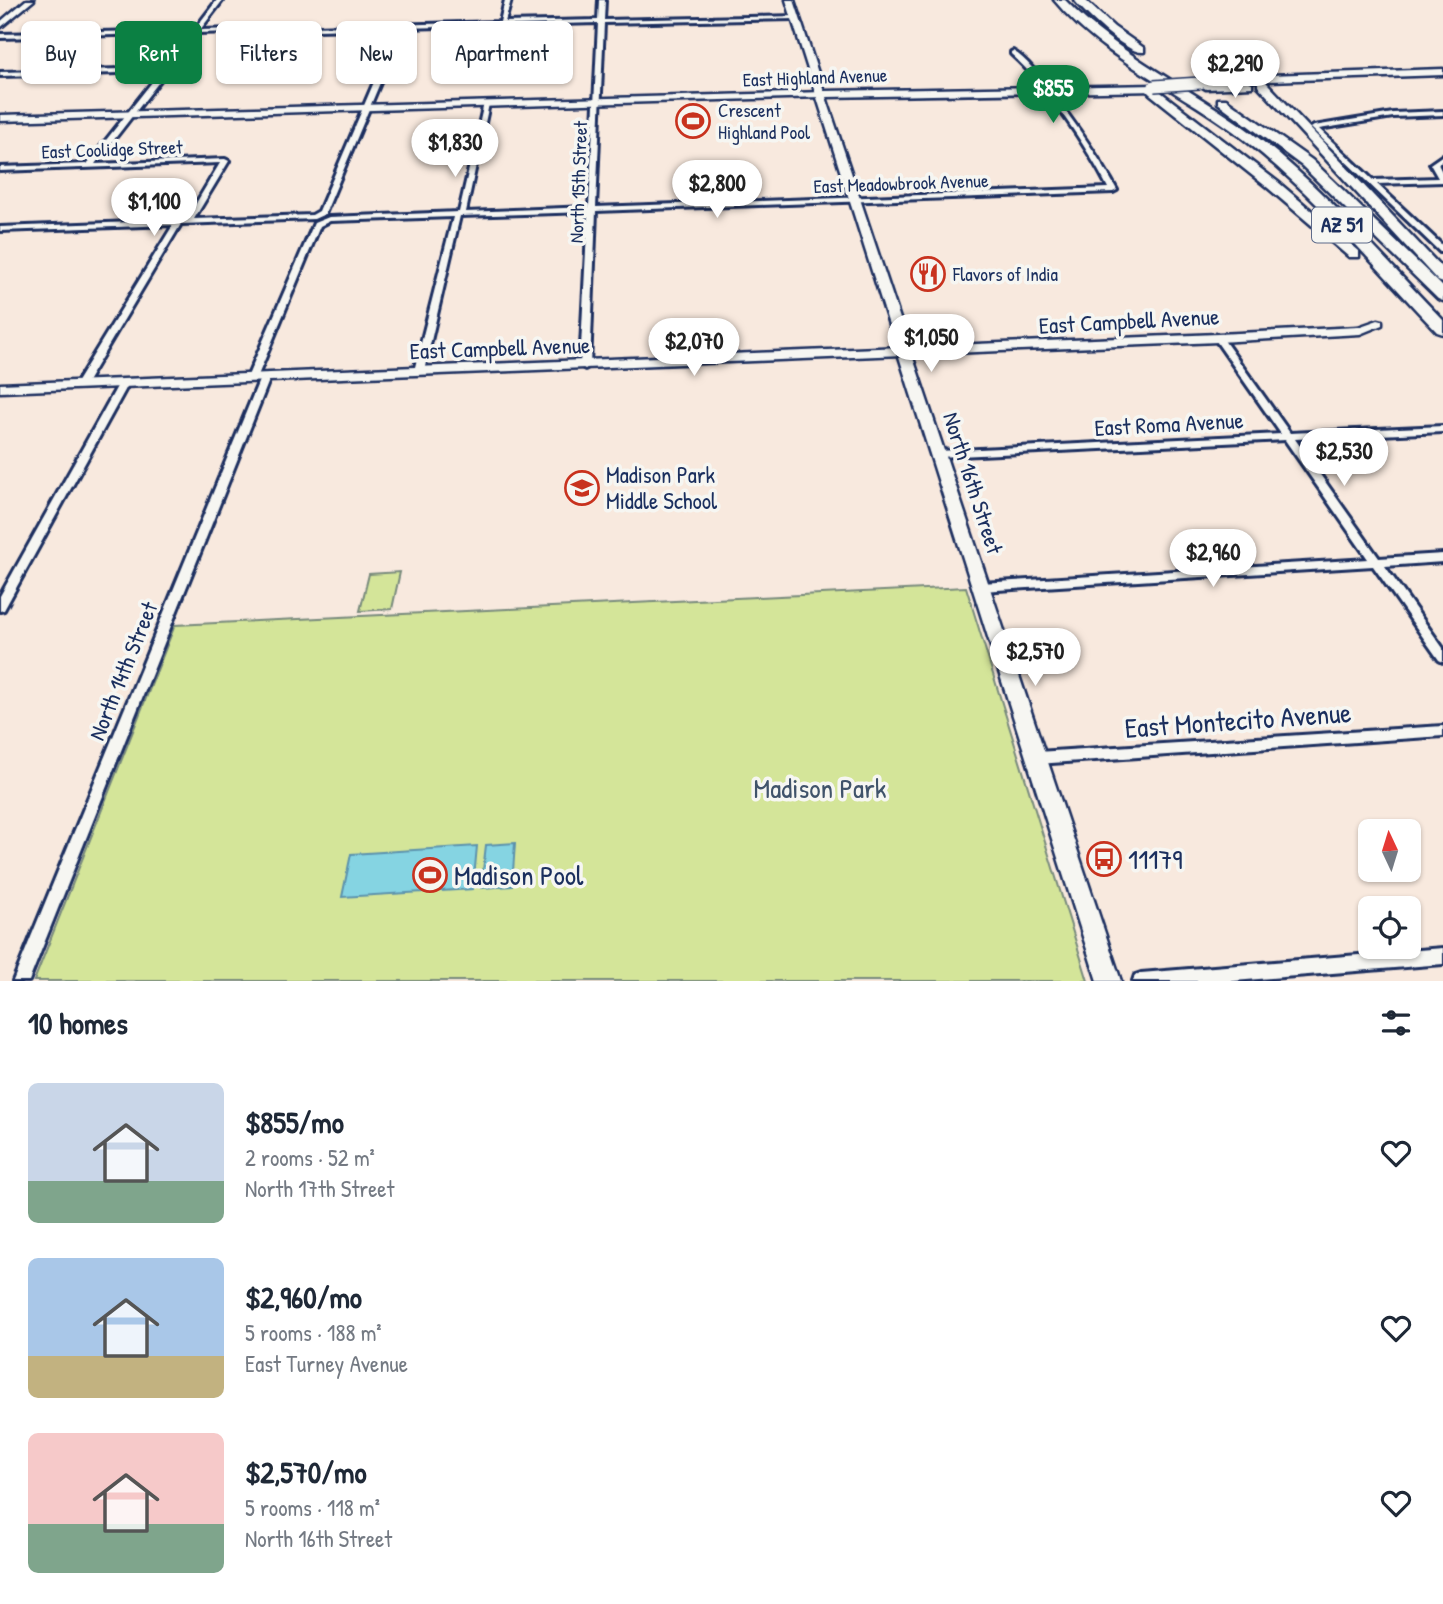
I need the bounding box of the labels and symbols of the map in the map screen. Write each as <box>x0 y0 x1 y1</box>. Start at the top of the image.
pin: $2,290 <box>1178 41 1292 100</box>
street label: East Highland Avenue <box>742 61 888 93</box>
pin: $855 <box>1012 66 1094 125</box>
place label: Crescent Highland Pool <box>718 97 811 145</box>
sports icon: Crescent Highland Pool <box>674 102 712 140</box>
pin: $1,830 <box>398 120 512 179</box>
street label: North 15th Street <box>563 120 593 243</box>
street label: East Coolidge Street <box>41 134 183 164</box>
pin: $2,800 <box>660 160 774 220</box>
street label: East Meadowbrook Avenue <box>813 167 989 199</box>
pin: $1,100 <box>97 178 211 238</box>
road number: AZ 51 <box>1312 208 1372 243</box>
restaurant icon: Flavors of India <box>909 255 947 293</box>
place label: Flavors of India <box>952 261 1058 287</box>
street label: East Campbell Avenue <box>1038 300 1220 341</box>
pin: $1,050 <box>874 314 988 374</box>
pin: $2,070 <box>637 318 751 378</box>
street label: East Campbell Avenue <box>409 329 591 366</box>
street label: East Roma Avenue <box>1094 404 1244 443</box>
street label: North 16th Street <box>936 408 1011 559</box>
pin: $2,530 <box>1287 428 1401 488</box>
place label: Madison Park Middle School <box>606 459 718 516</box>
school or university icon: Madison Park Middle School <box>563 469 601 507</box>
pin: $2,960 <box>1156 530 1270 589</box>
street label: North 14th Street <box>81 596 165 745</box>
pin: $2,570 <box>978 628 1092 688</box>
street label: East Montecito Avenue <box>1123 693 1353 747</box>
park label: Madison Park <box>754 769 887 807</box>
north arrow <box>1358 819 1421 882</box>
bus stop icon: 11179 <box>1085 840 1123 878</box>
place label: 11179 <box>1128 840 1183 878</box>
sports icon: Madison Pool <box>411 856 449 894</box>
place label: Madison Pool <box>454 856 584 894</box>

